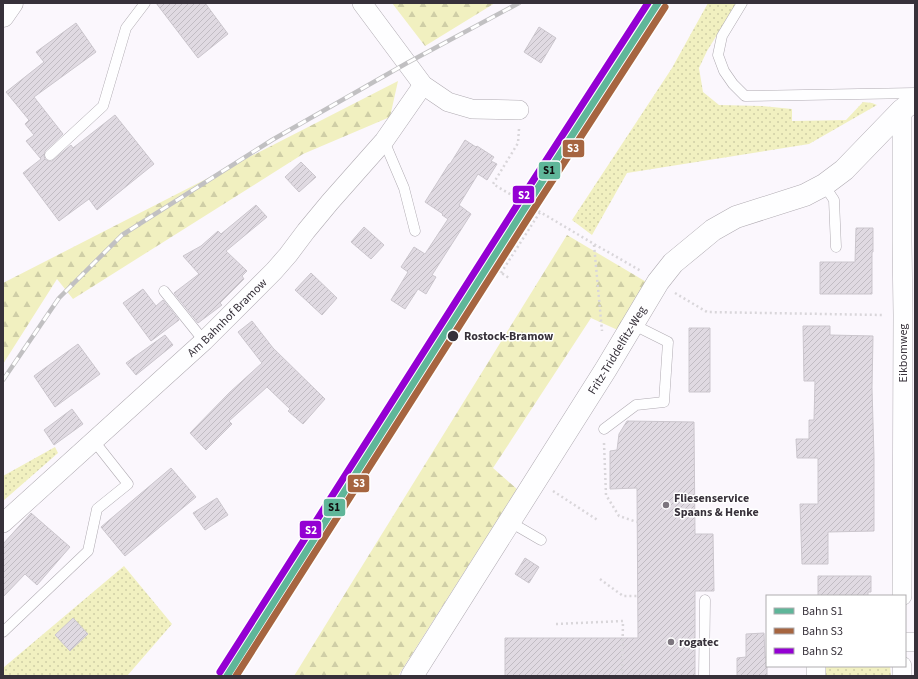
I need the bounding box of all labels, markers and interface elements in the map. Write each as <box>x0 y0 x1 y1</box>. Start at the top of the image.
line badge: S3 <box>562 139 585 158</box>
text: S3 <box>567 141 579 156</box>
line badge: S1 <box>538 161 561 180</box>
text: S1 <box>543 163 555 178</box>
line badge: S2 <box>512 185 535 204</box>
text: S2 <box>518 188 530 203</box>
street label: Am Bahnhof Bramow <box>184 274 271 361</box>
street label: Fritz-Triddelfitz-Weg <box>584 303 651 398</box>
street label: Eikbomweg <box>895 324 912 382</box>
place label: Rostock-Bramow <box>464 328 554 345</box>
marker: Rostock-Bramow <box>446 329 460 343</box>
line badge: S3 <box>347 474 370 493</box>
text: S3 <box>353 476 365 491</box>
place label: Fliesenservice Spaans & Henke <box>674 490 759 521</box>
line badge: S1 <box>323 498 346 517</box>
text: S1 <box>328 500 340 515</box>
marker: Fliesenservice Spaans & Henke <box>661 500 671 510</box>
line badge: S2 <box>299 520 322 539</box>
text: S2 <box>305 523 317 538</box>
legend <box>766 595 906 667</box>
text: Bahn S1 <box>802 603 843 620</box>
text: Bahn S3 <box>802 623 843 640</box>
place label: rogatec <box>679 634 719 651</box>
marker: rogatec <box>666 637 676 647</box>
text: Bahn S2 <box>802 643 843 660</box>

